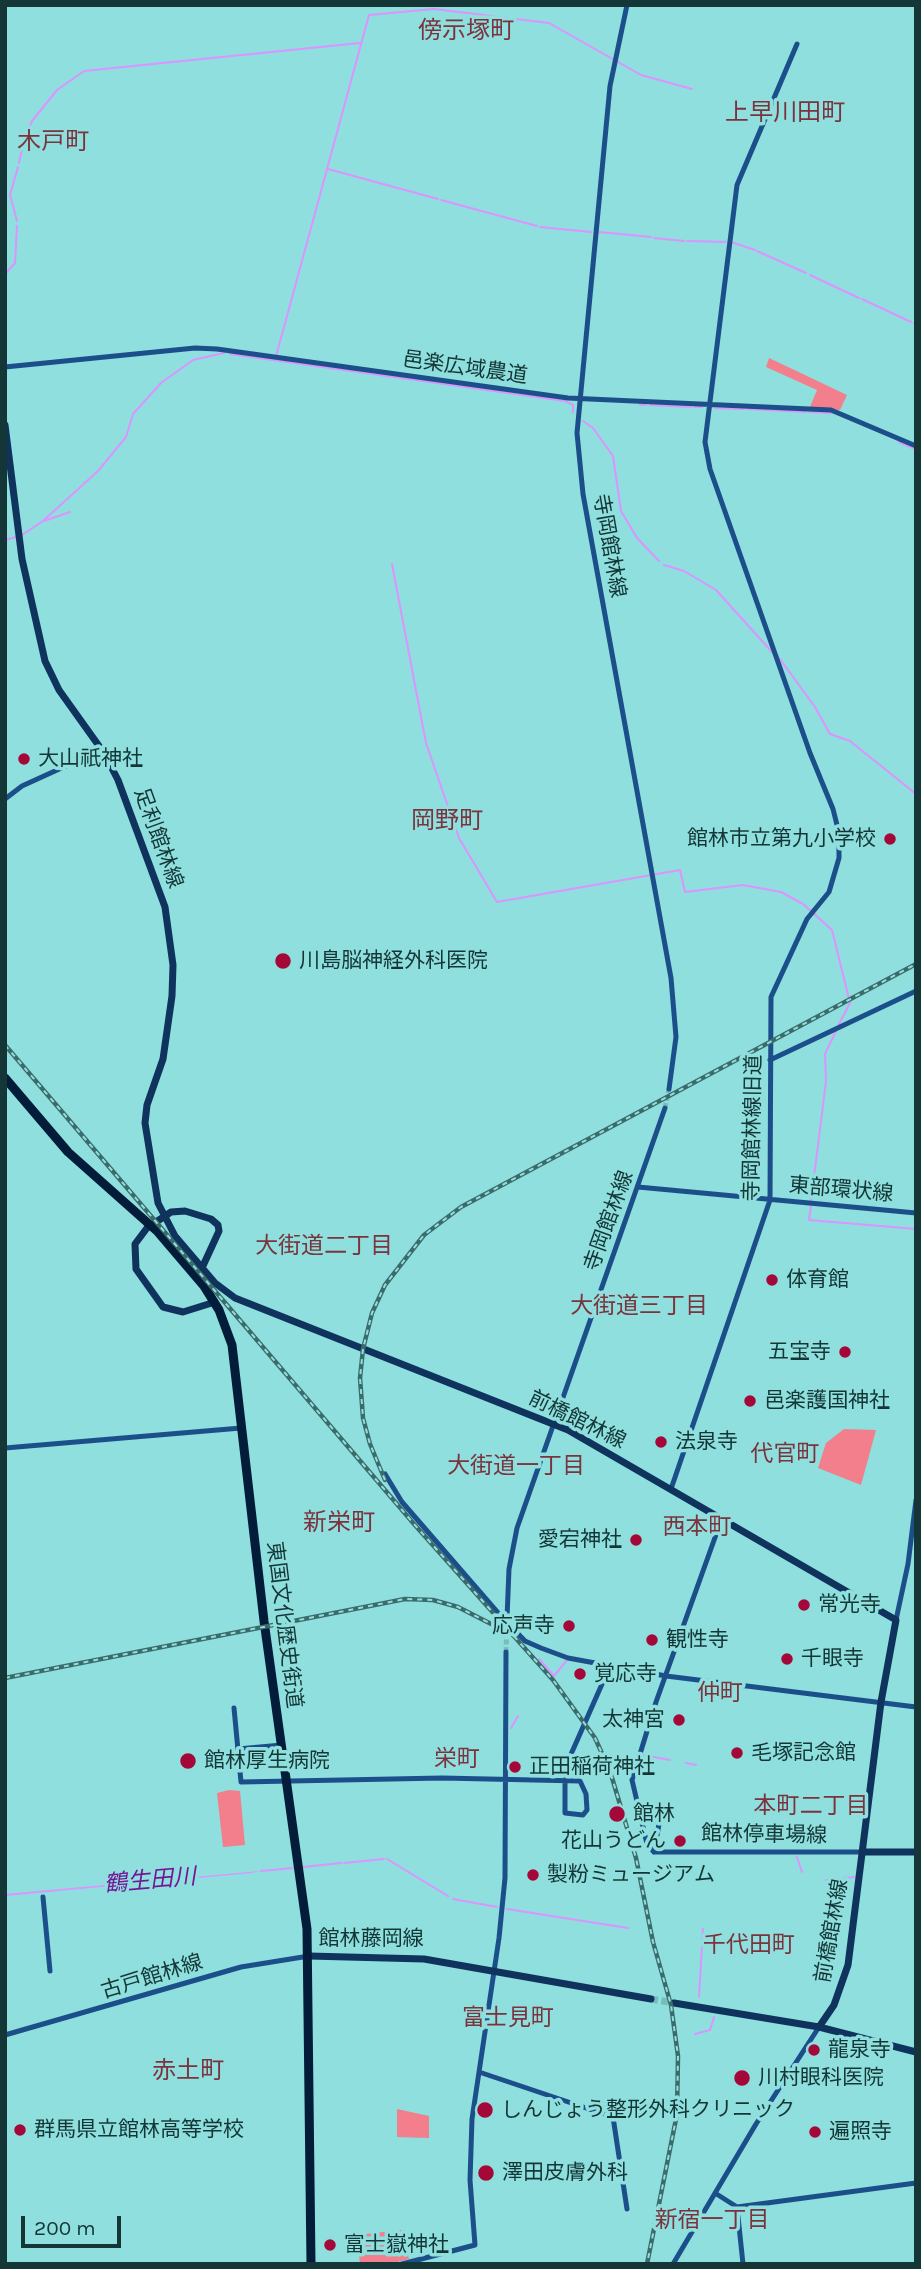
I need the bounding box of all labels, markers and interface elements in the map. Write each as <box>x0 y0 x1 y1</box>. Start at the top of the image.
district label: 傍示塚町 <box>418 17 514 45</box>
district label: 上早川田町 <box>725 99 845 127</box>
district label: 木戸町 <box>17 128 89 156</box>
street label: 邑楽広域農道 <box>401 347 529 389</box>
street label: 寺岡館林線 <box>587 492 631 600</box>
place label: 大山祇神社 <box>38 746 143 772</box>
marker: 大山祇神社 <box>16 751 32 767</box>
street label: 足利館林線 <box>128 784 188 892</box>
district label: 岡野町 <box>411 807 483 835</box>
place label: 館林市立第九小学校 <box>687 826 876 852</box>
marker: 館林市立第九小学校 <box>882 831 898 847</box>
place label: 川島脳神経外科医院 <box>299 948 488 974</box>
marker: 川島脳神経外科医院 <box>273 951 293 971</box>
street label: 寺岡館林線旧道 <box>739 1054 767 1202</box>
street label: 寺岡館林線 <box>579 1167 639 1275</box>
street label: 東部環状線 <box>788 1173 894 1207</box>
district label: 大街道二丁目 <box>255 1232 393 1260</box>
place label: 体育館 <box>786 1267 849 1293</box>
marker: 体育館 <box>764 1272 780 1288</box>
district label: 大街道三丁目 <box>570 1292 708 1320</box>
place label: 五宝寺 <box>768 1339 831 1365</box>
marker: 五宝寺 <box>837 1344 853 1360</box>
street label: 前橋館林線 <box>524 1386 630 1454</box>
place label: 邑楽護国神社 <box>764 1388 890 1414</box>
marker: 邑楽護国神社 <box>742 1393 758 1409</box>
place label: 法泉寺 <box>675 1429 738 1455</box>
marker: 法泉寺 <box>653 1434 669 1450</box>
district label: 代官町 <box>751 1440 819 1468</box>
district label: 大街道一丁目 <box>447 1452 585 1480</box>
district label: 新栄町 <box>303 1509 375 1537</box>
district label: 西本町 <box>663 1513 731 1541</box>
place label: 愛宕神社 <box>538 1527 622 1553</box>
marker: 愛宕神社 <box>628 1532 644 1548</box>
street label: 東国文化歴史街道 <box>261 1540 307 1710</box>
place label: 常光寺 <box>818 1592 881 1618</box>
marker: 常光寺 <box>796 1597 812 1613</box>
place label: 応声寺 <box>492 1613 555 1639</box>
marker: 応声寺 <box>561 1618 577 1634</box>
place label: 観性寺 <box>666 1627 729 1653</box>
marker: 観性寺 <box>644 1632 660 1648</box>
place label: 千眼寺 <box>801 1646 864 1672</box>
marker: 千眼寺 <box>779 1651 795 1667</box>
place label: 覚応寺 <box>594 1661 657 1687</box>
marker: 覚応寺 <box>572 1666 588 1682</box>
district label: 仲町 <box>697 1679 743 1707</box>
place label: 太神宮 <box>602 1707 665 1733</box>
marker: 太神宮 <box>671 1712 687 1728</box>
place label: 毛塚記念館 <box>751 1740 856 1766</box>
district label: 栄町 <box>434 1745 480 1773</box>
marker: 毛塚記念館 <box>729 1745 745 1761</box>
place label: 館林厚生病院 <box>204 1748 330 1774</box>
marker: 館林厚生病院 <box>178 1751 198 1771</box>
place label: 正田稲荷神社 <box>529 1754 655 1780</box>
marker: 正田稲荷神社 <box>507 1759 523 1775</box>
district label: 本町二丁目 <box>754 1792 868 1820</box>
place label: 館林 <box>633 1801 675 1827</box>
marker: 館林 <box>607 1804 627 1824</box>
street label: 館林停車場線 <box>701 1821 827 1849</box>
place label: 花山うどん <box>561 1828 666 1854</box>
marker: 花山うどん <box>672 1833 688 1849</box>
place label: 製粉ミュージアム <box>547 1862 715 1888</box>
water label: 鶴生田川 <box>103 1863 197 1899</box>
marker: 製粉ミュージアム <box>525 1867 541 1883</box>
street label: 前橋館林線 <box>810 1877 854 1985</box>
street label: 館林藤岡線 <box>319 1926 423 1952</box>
district label: 千代田町 <box>703 1931 795 1959</box>
street label: 古戸館林線 <box>98 1950 206 2004</box>
district label: 富士見町 <box>462 2004 554 2032</box>
place label: 龍泉寺 <box>828 2037 891 2063</box>
marker: 龍泉寺 <box>806 2042 822 2058</box>
district label: 赤土町 <box>152 2057 224 2085</box>
place label: 川村眼科医院 <box>758 2065 884 2091</box>
marker: 川村眼科医院 <box>732 2068 752 2088</box>
place label: しんじょう整形外科クリニック <box>501 2097 795 2123</box>
marker: しんじょう整形外科クリニック <box>475 2100 495 2120</box>
place label: 群馬県立館林高等学校 <box>34 2117 244 2143</box>
place label: 遍照寺 <box>829 2119 892 2145</box>
marker: 群馬県立館林高等学校 <box>12 2122 28 2138</box>
marker: 遍照寺 <box>807 2124 823 2140</box>
place label: 澤田皮膚外科 <box>502 2160 628 2186</box>
marker: 澤田皮膚外科 <box>476 2163 496 2183</box>
scale bar <box>24 2202 124 2246</box>
district label: 新宿一丁目 <box>655 2206 769 2234</box>
text: 200 m <box>34 2216 96 2240</box>
place label: 富士嶽神社 <box>344 2232 449 2258</box>
marker: 富士嶽神社 <box>322 2237 338 2253</box>

